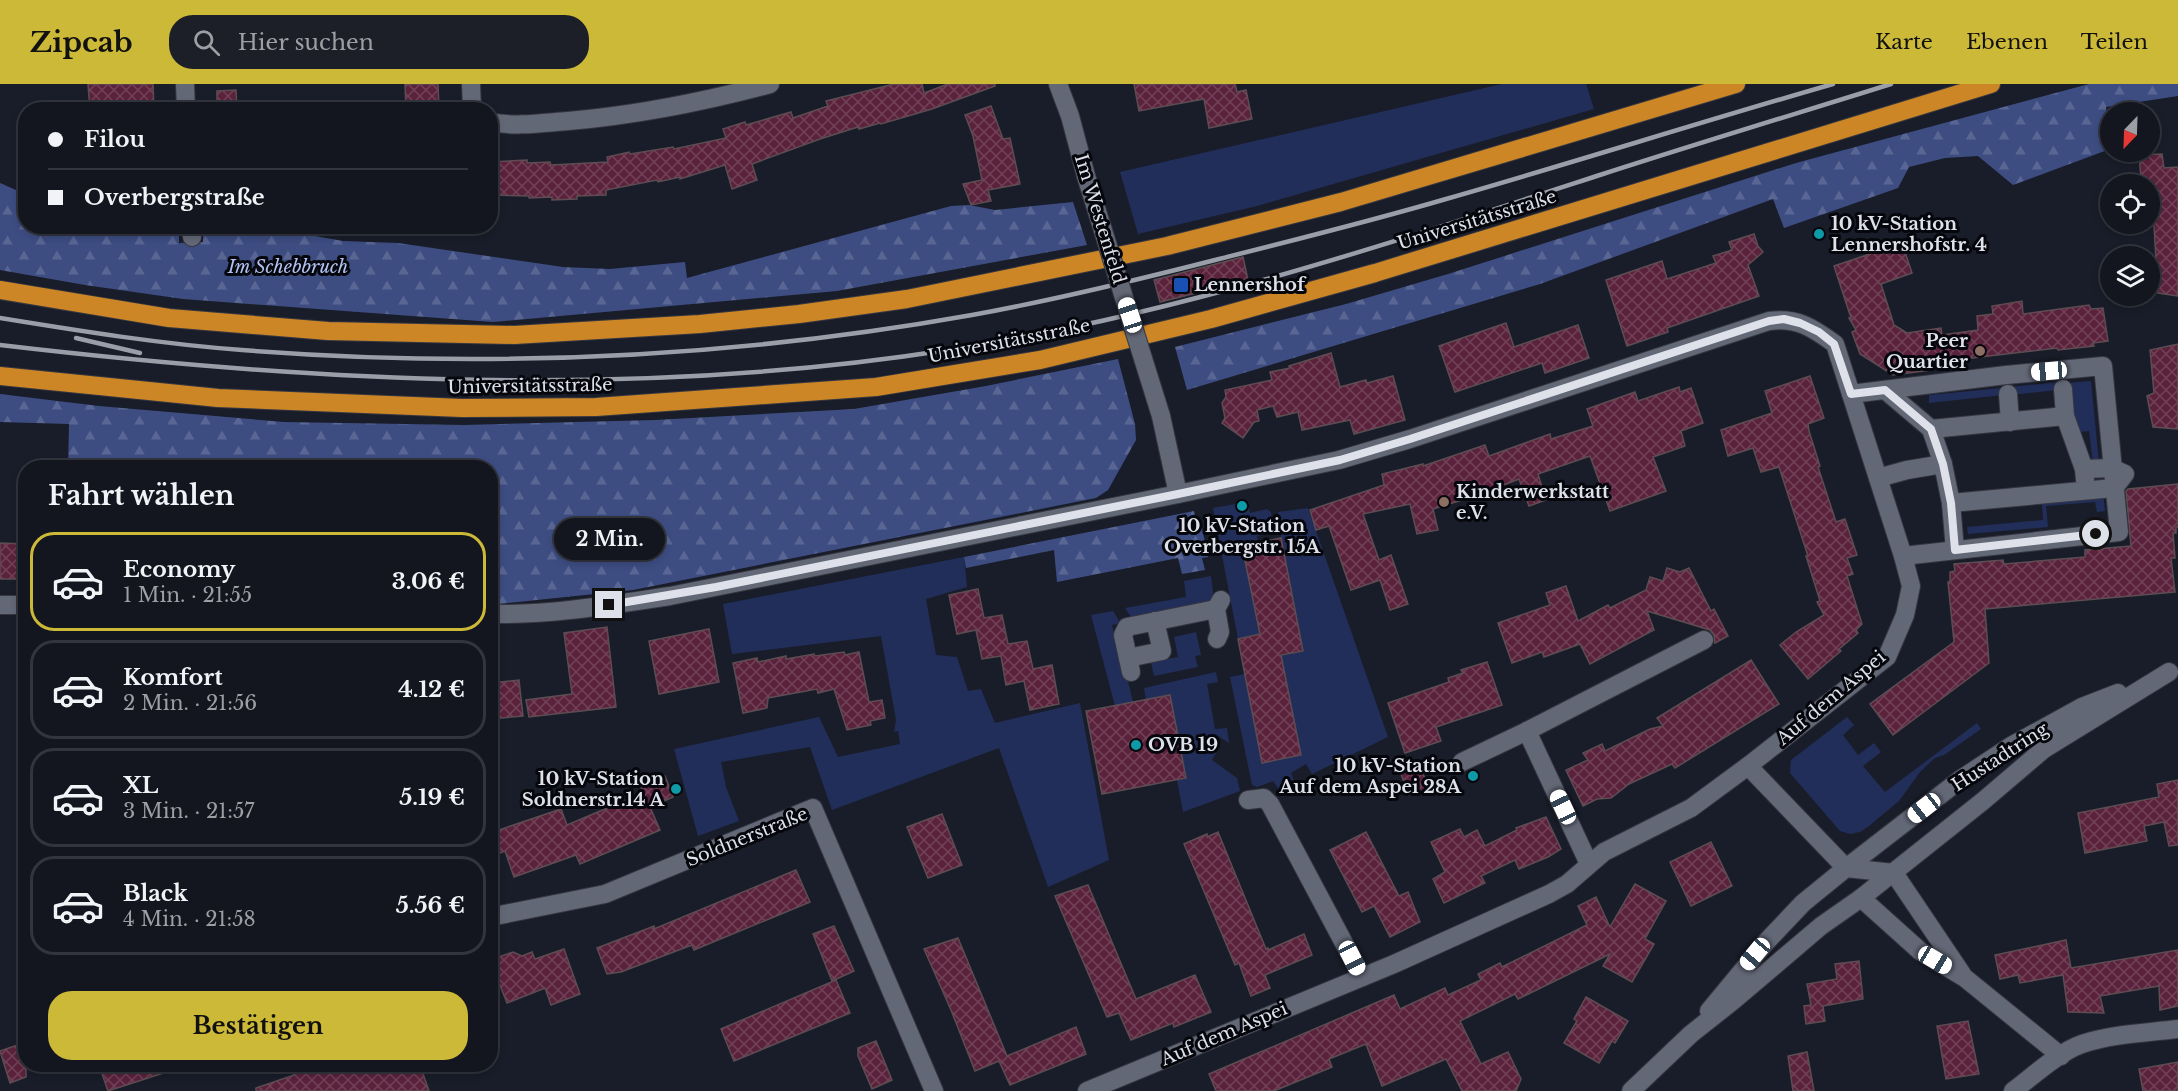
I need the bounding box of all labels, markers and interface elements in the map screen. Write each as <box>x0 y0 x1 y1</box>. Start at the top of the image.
search box <box>169 15 589 69</box>
text: Zipcab <box>30 25 133 60</box>
icon: search <box>190 26 223 59</box>
text: Hier suchen <box>238 29 374 56</box>
text: Karte <box>1875 29 1933 55</box>
text: Ebenen <box>1966 29 2048 55</box>
text: Teilen <box>2081 29 2148 55</box>
north arrow <box>2100 102 2160 162</box>
map controls <box>2100 102 2160 306</box>
text: Filou <box>84 126 145 153</box>
street label: Im Westenfeld <box>1070 151 1130 287</box>
button: locate <box>2100 174 2160 234</box>
text: Overbergstraße <box>84 184 265 211</box>
street label: Universitätsstraße <box>1395 185 1559 255</box>
place label: 10 kV-Station Lennershofstr. 4 <box>1831 213 1987 256</box>
marker: 10 kV-Station Lennershofstr. 4 <box>1812 227 1826 241</box>
button: layers <box>2100 246 2160 306</box>
park label: Im Schebbruch <box>227 256 348 278</box>
place label: Lennershof <box>1194 274 1307 296</box>
marker: Lennershof <box>1172 276 1190 294</box>
car <box>1116 295 1144 335</box>
street label: Universitätsstraße <box>926 314 1092 368</box>
place label: Peer Quartier <box>1886 330 1968 373</box>
marker: Peer Quartier <box>1973 344 1987 358</box>
car <box>2030 360 2068 382</box>
street label: Universitätsstraße <box>447 374 613 398</box>
text: Fahrt wählen <box>48 479 234 512</box>
place label: Kinderwerkstatt e.V. <box>1456 481 1609 524</box>
marker: Kinderwerkstatt e.V. <box>1437 495 1451 509</box>
marker: 10 kV-Station Overbergstr. 15A <box>1235 499 1249 513</box>
place label: 10 kV-Station Overbergstr. 15A <box>1164 515 1321 558</box>
callout: 2 Min. <box>554 518 664 560</box>
route start <box>2082 520 2109 547</box>
text: 2 Min. <box>575 527 644 551</box>
icon: car <box>51 555 105 609</box>
text: Economy <box>123 556 235 583</box>
text: 3.06 € <box>392 568 465 595</box>
text: 1 Min. · 21:55 <box>123 583 252 607</box>
route end <box>595 591 622 618</box>
street label: Auf dem Aspei <box>1771 646 1890 751</box>
icon: car <box>51 663 105 717</box>
text: Komfort <box>123 664 223 691</box>
text: 4.12 € <box>398 676 465 703</box>
text: 2 Min. · 21:56 <box>123 691 257 715</box>
street label: Hustadtring <box>1948 718 2052 796</box>
place label: OVB 19 <box>1148 734 1218 756</box>
marker: OVB 19 <box>1129 738 1143 752</box>
place label: 10 kV-Station Auf dem Aspei 28A <box>1278 755 1462 798</box>
place label: 10 kV-Station Soldnerstr.14 A <box>522 768 665 811</box>
marker: 10 kV-Station Auf dem Aspei 28A <box>1466 769 1480 783</box>
icon: car <box>51 771 105 825</box>
text: XL <box>123 772 158 799</box>
marker: 10 kV-Station Soldnerstr.14 A <box>669 782 683 796</box>
text: 5.19 € <box>399 784 465 811</box>
car <box>1547 787 1579 827</box>
car <box>1904 790 1944 826</box>
text: 3 Min. · 21:57 <box>123 799 254 823</box>
street label: Soldnerstraße <box>683 803 811 871</box>
icon: car <box>51 879 105 933</box>
text: Black <box>123 880 188 907</box>
text: 5.56 € <box>396 892 465 919</box>
text: 4 Min. · 21:58 <box>123 907 256 931</box>
car <box>1737 934 1773 974</box>
car <box>1336 938 1368 978</box>
car <box>1915 943 1955 977</box>
button: Bestätigen <box>48 991 468 1060</box>
street label: Auf dem Aspei <box>1157 997 1291 1071</box>

